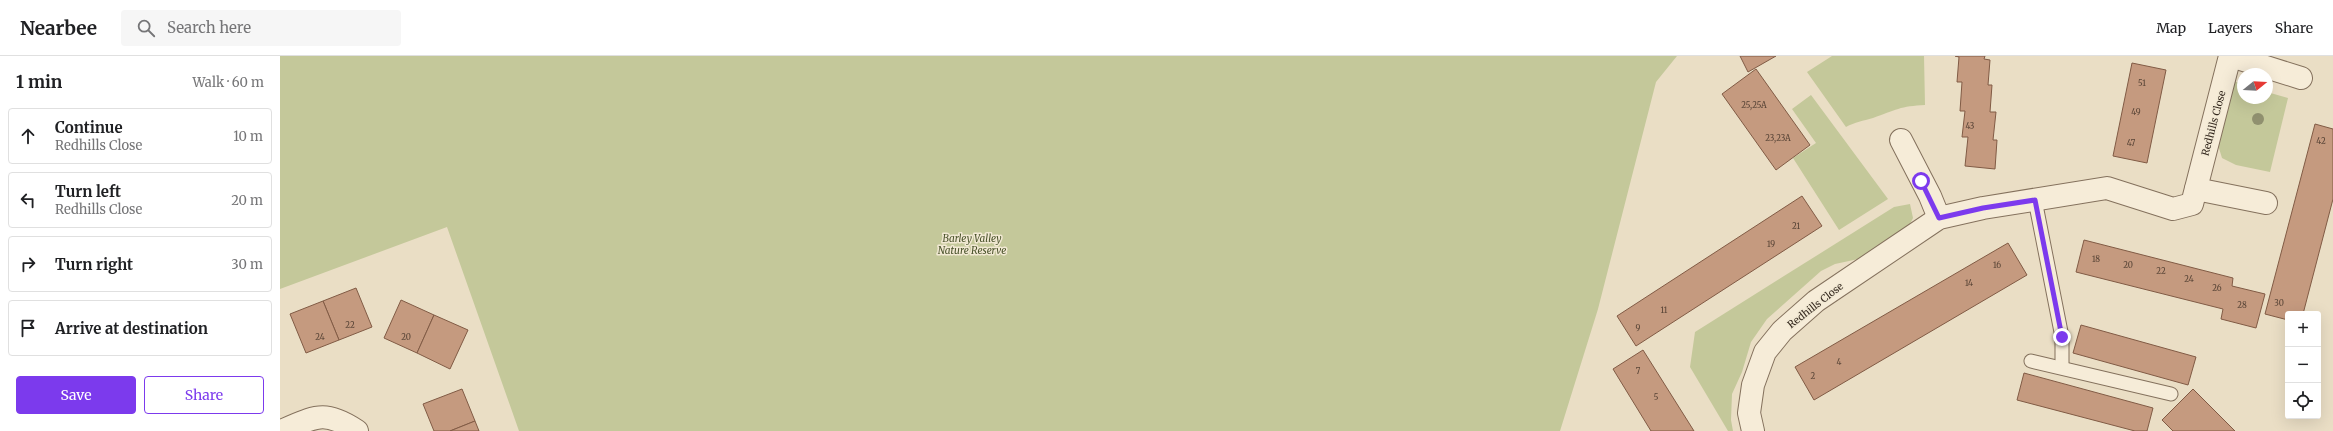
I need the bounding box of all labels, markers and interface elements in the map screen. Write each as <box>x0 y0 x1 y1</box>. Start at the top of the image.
search box <box>121 10 401 46</box>
text: Nearbee <box>20 16 97 40</box>
icon: search <box>135 17 157 39</box>
text: Search here <box>167 18 251 37</box>
text: Map <box>2156 19 2186 37</box>
text: Layers <box>2208 19 2253 37</box>
text: Share <box>2275 19 2313 37</box>
north arrow <box>2237 68 2273 104</box>
text: 1 min <box>16 71 62 93</box>
text: Walk · 60 m <box>192 74 264 91</box>
house number: 51 <box>2138 78 2146 88</box>
street label: Redhills Close <box>2199 89 2228 157</box>
house number: 25,25A <box>1741 100 1767 111</box>
house number: 49 <box>2131 107 2141 117</box>
text: Continue <box>55 118 123 137</box>
house number: 43 <box>1966 121 1975 131</box>
icon: ahead <box>17 125 39 147</box>
text: 10 m <box>233 128 263 145</box>
house number: 23,23A <box>1765 133 1791 144</box>
house number: 42 <box>2316 136 2326 146</box>
text: Redhills Close <box>55 137 142 154</box>
house number: 47 <box>2127 138 2136 148</box>
route start <box>1912 172 1930 190</box>
text: Turn left <box>55 182 121 201</box>
icon: left <box>17 189 39 211</box>
text: 20 m <box>231 192 263 209</box>
text: Redhills Close <box>55 201 142 218</box>
house number: 21 <box>1792 221 1800 231</box>
park label: Barley Valley Nature Reserve <box>938 232 1006 257</box>
house number: 19 <box>1767 239 1775 249</box>
icon: right <box>17 253 39 275</box>
house number: 18 <box>2092 254 2100 264</box>
text: Turn right <box>55 255 133 274</box>
text: 30 m <box>231 256 263 273</box>
house number: 16 <box>1993 260 2001 270</box>
house number: 20 <box>2123 260 2133 270</box>
house number: 22 <box>2156 266 2166 276</box>
house number: 24 <box>2184 274 2194 284</box>
house number: 14 <box>1965 278 1973 288</box>
street label: Redhills Close <box>1785 280 1846 331</box>
house number: 26 <box>2212 283 2222 293</box>
house number: 30 <box>2274 298 2284 308</box>
house number: 28 <box>2237 300 2247 310</box>
house number: 11 <box>1661 305 1668 315</box>
map controls <box>2285 311 2321 419</box>
button: + <box>2285 311 2321 347</box>
icon: arrive <box>17 317 39 339</box>
text: Arrive at destination <box>55 319 208 338</box>
house number: 22 <box>345 320 355 330</box>
house number: 9 <box>1636 323 1641 333</box>
route end <box>2053 328 2071 346</box>
house number: 24 <box>315 332 325 342</box>
house number: 20 <box>401 332 411 342</box>
button: − <box>2285 347 2321 383</box>
house number: 4 <box>1837 357 1842 367</box>
house number: 7 <box>1636 366 1641 376</box>
house number: 2 <box>1811 371 1816 381</box>
button: Save <box>16 376 136 414</box>
button: Share <box>144 376 264 414</box>
button: locate <box>2285 383 2321 419</box>
house number: 5 <box>1654 392 1659 402</box>

